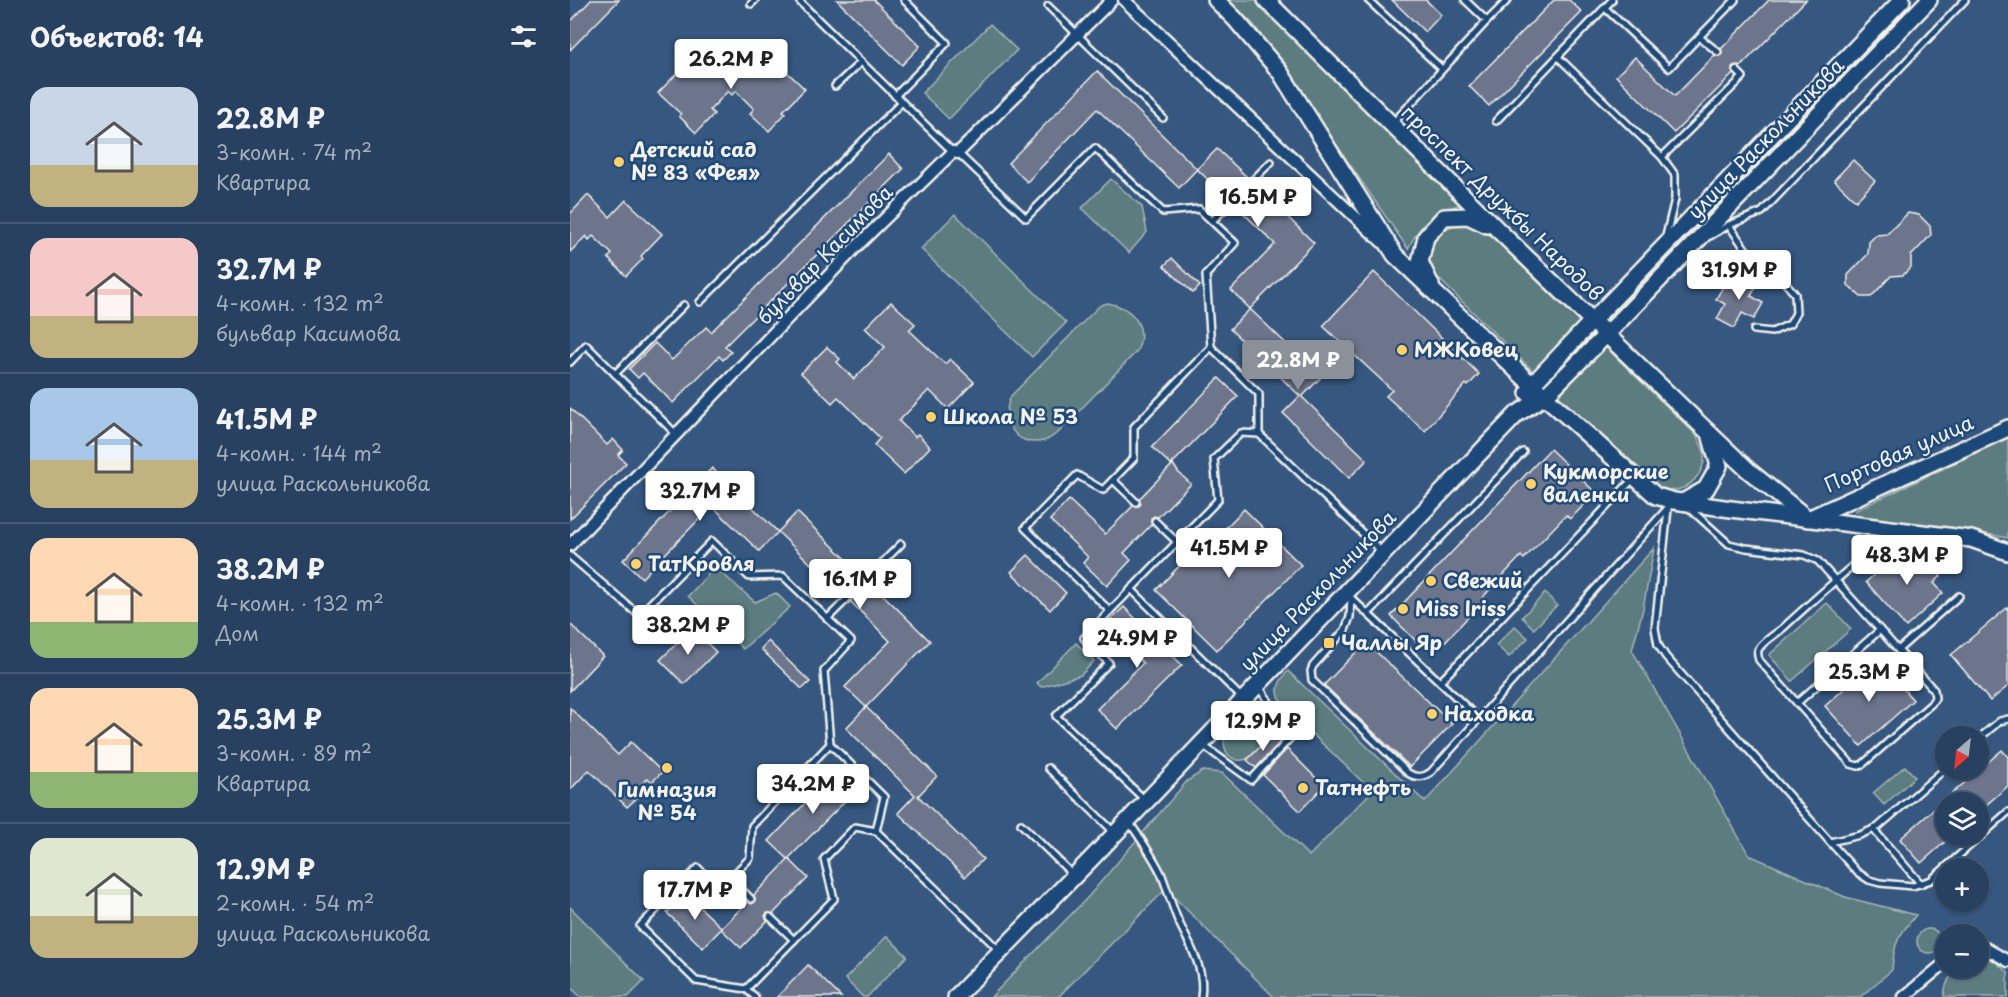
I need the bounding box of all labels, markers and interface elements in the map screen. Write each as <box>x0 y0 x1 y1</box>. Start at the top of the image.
text: Объектов: 14 <box>30 17 204 56</box>
icon: filters <box>507 20 540 53</box>
pin: 26.2M ₽ <box>676 39 786 90</box>
text: 26.2M ₽ <box>689 43 773 73</box>
street label: улица Раскольникова <box>1680 51 1851 226</box>
street label: проспект Дружбы Народов <box>1395 97 1611 307</box>
text: 22.8M ₽ <box>216 98 325 137</box>
icon: home <box>78 111 150 183</box>
place label: Детский сад № 83 «Фея» <box>630 134 760 187</box>
text: 3-комн. · 74 m² <box>216 137 372 167</box>
marker: Детский сад № 83 «Фея» <box>612 155 626 169</box>
text: Квартира <box>216 167 310 197</box>
street label: бульвар Касимова <box>749 177 900 331</box>
pin: 16.5M ₽ <box>1203 177 1313 228</box>
text: 16.5M ₽ <box>1219 181 1297 211</box>
text: 32.7M ₽ <box>216 249 322 288</box>
pin: 31.9M ₽ <box>1684 250 1794 301</box>
text: 31.9M ₽ <box>1701 254 1777 284</box>
icon: home <box>78 262 150 334</box>
text: 4-комн. · 132 m² <box>216 288 384 318</box>
text: бульвар Касимова <box>216 318 400 348</box>
place label: МЖКовец <box>1414 334 1518 364</box>
pin: 22.8M ₽ <box>1243 340 1353 391</box>
marker: МЖКовец <box>1395 343 1409 357</box>
text: 22.8M ₽ <box>1256 344 1340 374</box>
text: 41.5M ₽ <box>216 399 317 438</box>
place label: Школа № 53 <box>943 401 1078 431</box>
street label: Портовая улица <box>1819 407 1978 499</box>
marker: Школа № 53 <box>924 410 938 424</box>
icon: home <box>78 412 150 484</box>
text: 4-комн. · 144 m² <box>216 438 382 468</box>
place label: Кукморские валенки <box>1543 456 1669 509</box>
text: улица Раскольникова <box>216 468 430 498</box>
pin: 32.7M ₽ <box>645 471 755 522</box>
text: 32.7M ₽ <box>659 475 741 505</box>
marker: Кукморские валенки <box>1524 477 1538 491</box>
street label: улица Раскольникова <box>1232 503 1403 678</box>
pin: 41.5M ₽ <box>1174 528 1284 579</box>
text: 41.5M ₽ <box>1190 532 1268 562</box>
pin: 48.3M ₽ <box>1852 535 1962 586</box>
text: 48.3M ₽ <box>1865 539 1949 569</box>
place label: ТатКровля <box>648 548 755 578</box>
text: 38.2M ₽ <box>216 549 325 588</box>
marker: ТатКровля <box>629 557 643 571</box>
pin: 16.1M ₽ <box>805 559 915 610</box>
icon: home <box>78 562 150 634</box>
text: 16.1M ₽ <box>823 563 897 593</box>
place label: Свежий <box>1443 565 1523 595</box>
marker: Свежий <box>1424 574 1438 588</box>
text: 4-комн. · 132 m² <box>216 588 384 618</box>
place label: Miss Iriss <box>1415 593 1506 623</box>
marker: Miss Iriss <box>1396 602 1410 616</box>
pin: 38.2M ₽ <box>633 605 743 656</box>
text: 38.2M ₽ <box>646 609 730 639</box>
text: Дом <box>216 618 259 648</box>
pin: 24.9M ₽ <box>1082 618 1192 669</box>
text: 24.9M ₽ <box>1097 622 1177 652</box>
place label: Чаллы Яр <box>1341 627 1442 657</box>
marker: Чаллы Яр <box>1322 636 1336 650</box>
pin: 25.3M ₽ <box>1814 652 1924 703</box>
text: 25.3M ₽ <box>1828 656 1910 686</box>
place label: Находка <box>1444 698 1535 728</box>
text: 25.3M ₽ <box>216 699 322 738</box>
pin: 12.9M ₽ <box>1208 701 1318 752</box>
text: 12.9M ₽ <box>1225 705 1301 735</box>
marker: Находка <box>1425 707 1439 721</box>
icon: home <box>78 712 150 784</box>
north arrow <box>1935 726 1989 780</box>
map controls <box>1935 726 1989 978</box>
text: 3-комн. · 89 m² <box>216 738 372 768</box>
marker: Гимназия № 54 <box>660 761 674 775</box>
pin: 34.2M ₽ <box>758 764 868 815</box>
text: Квартира <box>216 768 310 798</box>
text: 34.2M ₽ <box>771 768 855 798</box>
place label: Татнефть <box>1315 772 1412 802</box>
place label: Гимназия № 54 <box>617 774 717 827</box>
marker: Татнефть <box>1296 781 1310 795</box>
button: layers <box>1935 792 1989 846</box>
text: 12.9M ₽ <box>216 849 315 888</box>
button: + <box>1935 858 1989 912</box>
icon: home <box>78 862 150 934</box>
pin: 17.7M ₽ <box>640 870 750 921</box>
text: 17.7M ₽ <box>657 874 733 904</box>
text: 2-комн. · 54 m² <box>216 888 374 918</box>
text: улица Раскольникова <box>216 918 430 948</box>
button: − <box>1935 924 1989 978</box>

